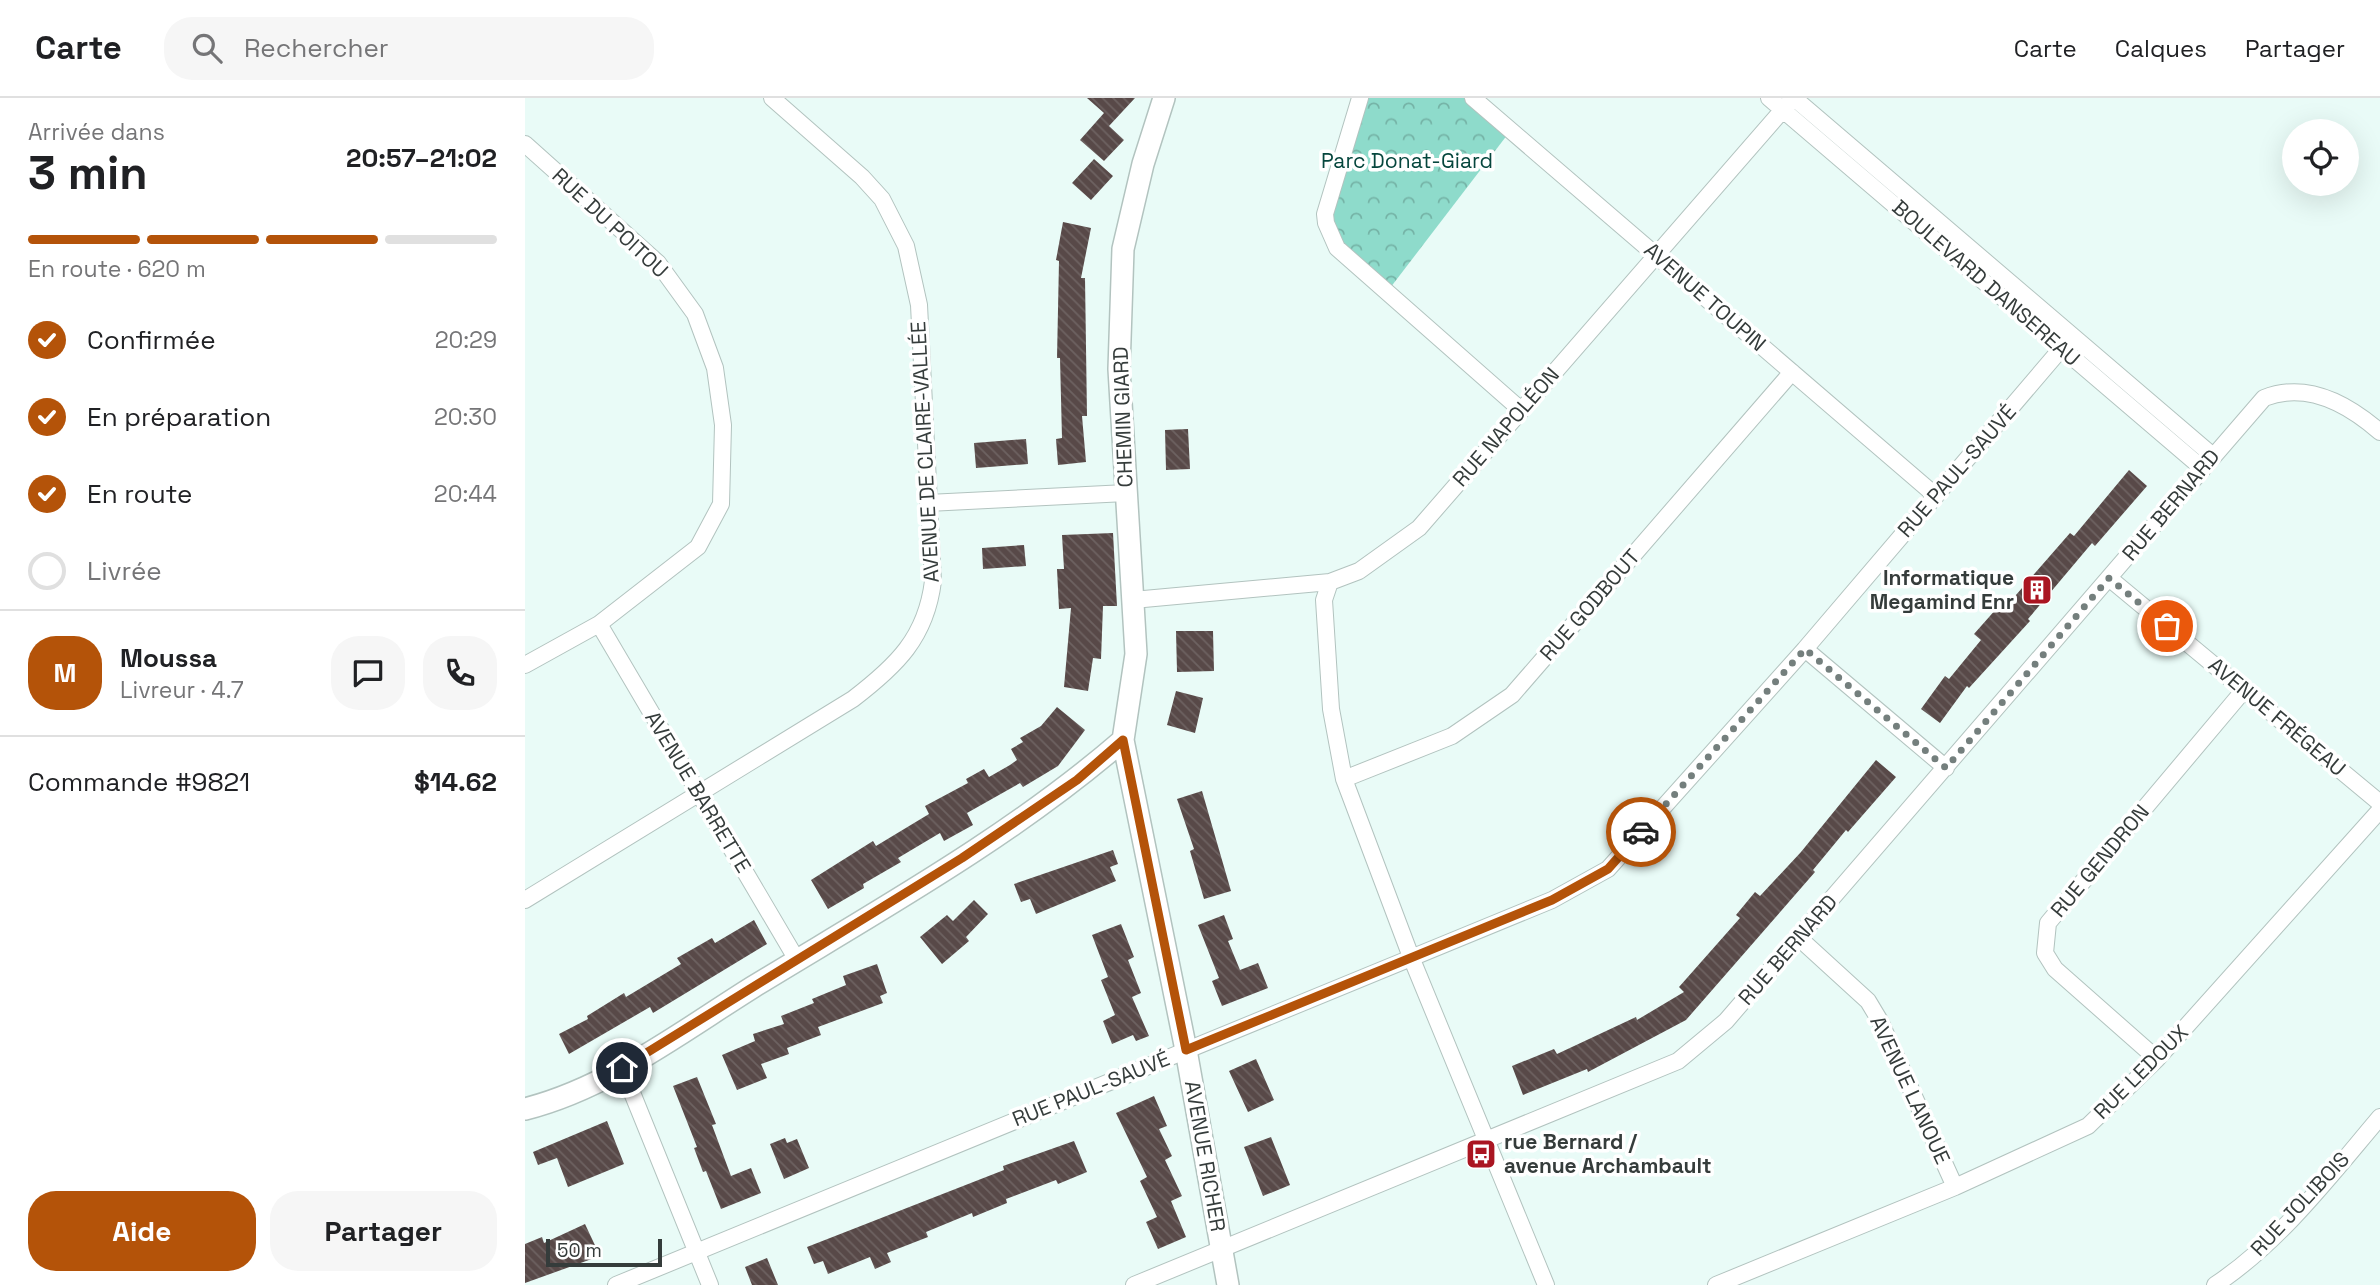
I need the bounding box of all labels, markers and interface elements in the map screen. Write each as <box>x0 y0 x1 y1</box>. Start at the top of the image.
search box <box>164 17 654 80</box>
text: Carte <box>35 27 122 69</box>
icon: search <box>188 29 226 67</box>
text: Rechercher <box>244 31 389 65</box>
text: Carte <box>2014 33 2077 64</box>
text: Calques <box>2115 33 2207 64</box>
text: Partager <box>2245 33 2345 64</box>
text: Arrivée dans <box>28 117 165 147</box>
map controls <box>2282 119 2359 196</box>
button: locate <box>2282 119 2359 196</box>
text: 20:57–21:02 <box>346 141 497 175</box>
text: 3 min <box>28 144 148 202</box>
park label: Parc Donat-Giard <box>1321 147 1493 174</box>
street label: RUE DU POITOU <box>547 162 674 283</box>
street label: BOULEVARD DANSEREAU <box>1887 194 2086 372</box>
street label: AVENUE TOUPIN <box>1639 236 1772 357</box>
text: En route · 620 m <box>28 254 206 284</box>
icon: check <box>28 321 66 359</box>
street label: AVENUE DE CLAIRE-VALLÉE <box>904 321 945 583</box>
text: Confirmée <box>87 323 216 357</box>
text: 20:29 <box>435 325 497 355</box>
street label: CHEMIN GIARD <box>1107 346 1138 488</box>
street label: RUE NAPOLÉON <box>1446 361 1565 492</box>
icon: check <box>28 398 66 436</box>
street label: RUE PAUL-SAUVÉ <box>1891 399 2022 543</box>
text: En préparation <box>87 400 271 434</box>
text: 20:30 <box>434 402 497 432</box>
street label: RUE BERNARD <box>2116 443 2225 566</box>
icon: check <box>28 475 66 513</box>
text: En route <box>87 477 192 511</box>
text: 20:44 <box>434 479 497 509</box>
street label: RUE GODBOUT <box>1534 543 1646 666</box>
text: Livrée <box>87 554 162 588</box>
place label: Informatique Megamind Enr <box>1870 564 2014 615</box>
building icon: Informatique Megamind Enr <box>2020 573 2054 607</box>
pin <box>2137 596 2197 656</box>
icon: bag <box>2148 607 2186 645</box>
button: chat <box>331 636 405 710</box>
button: phone <box>423 636 497 710</box>
text: Moussa <box>120 641 217 675</box>
street label: AVENUE FRÉGEAU <box>2203 651 2352 782</box>
text: M <box>54 656 76 690</box>
text: Livreur · 4.7 <box>120 675 244 705</box>
street label: AVENUE BARRETTE <box>639 706 757 878</box>
text: Commande #9821 <box>28 765 250 799</box>
text: $14.62 <box>414 765 497 799</box>
courier <box>1606 797 1676 867</box>
street label: RUE GENDRON <box>2045 799 2155 923</box>
icon: car <box>1622 813 1660 851</box>
street label: RUE BERNARD <box>1732 889 1843 1011</box>
street label: AVENUE LANOUE <box>1864 1011 1957 1168</box>
street label: RUE LEDOUX <box>2088 1019 2194 1125</box>
pin <box>592 1038 652 1098</box>
street label: RUE PAUL-SAUVÉ <box>1008 1045 1174 1132</box>
icon: home <box>603 1049 641 1087</box>
street label: AVENUE RICHER <box>1179 1078 1232 1234</box>
place label: rue Bernard / avenue Archambault <box>1504 1128 1712 1179</box>
bus stop icon: rue Bernard / avenue Archambault <box>1464 1137 1498 1171</box>
street label: RUE JOLIBOIS <box>2244 1146 2355 1262</box>
button: Aide <box>28 1191 256 1271</box>
button: Partager <box>270 1191 497 1271</box>
scale bar <box>546 1236 661 1268</box>
text: 50 m <box>557 1238 602 1263</box>

